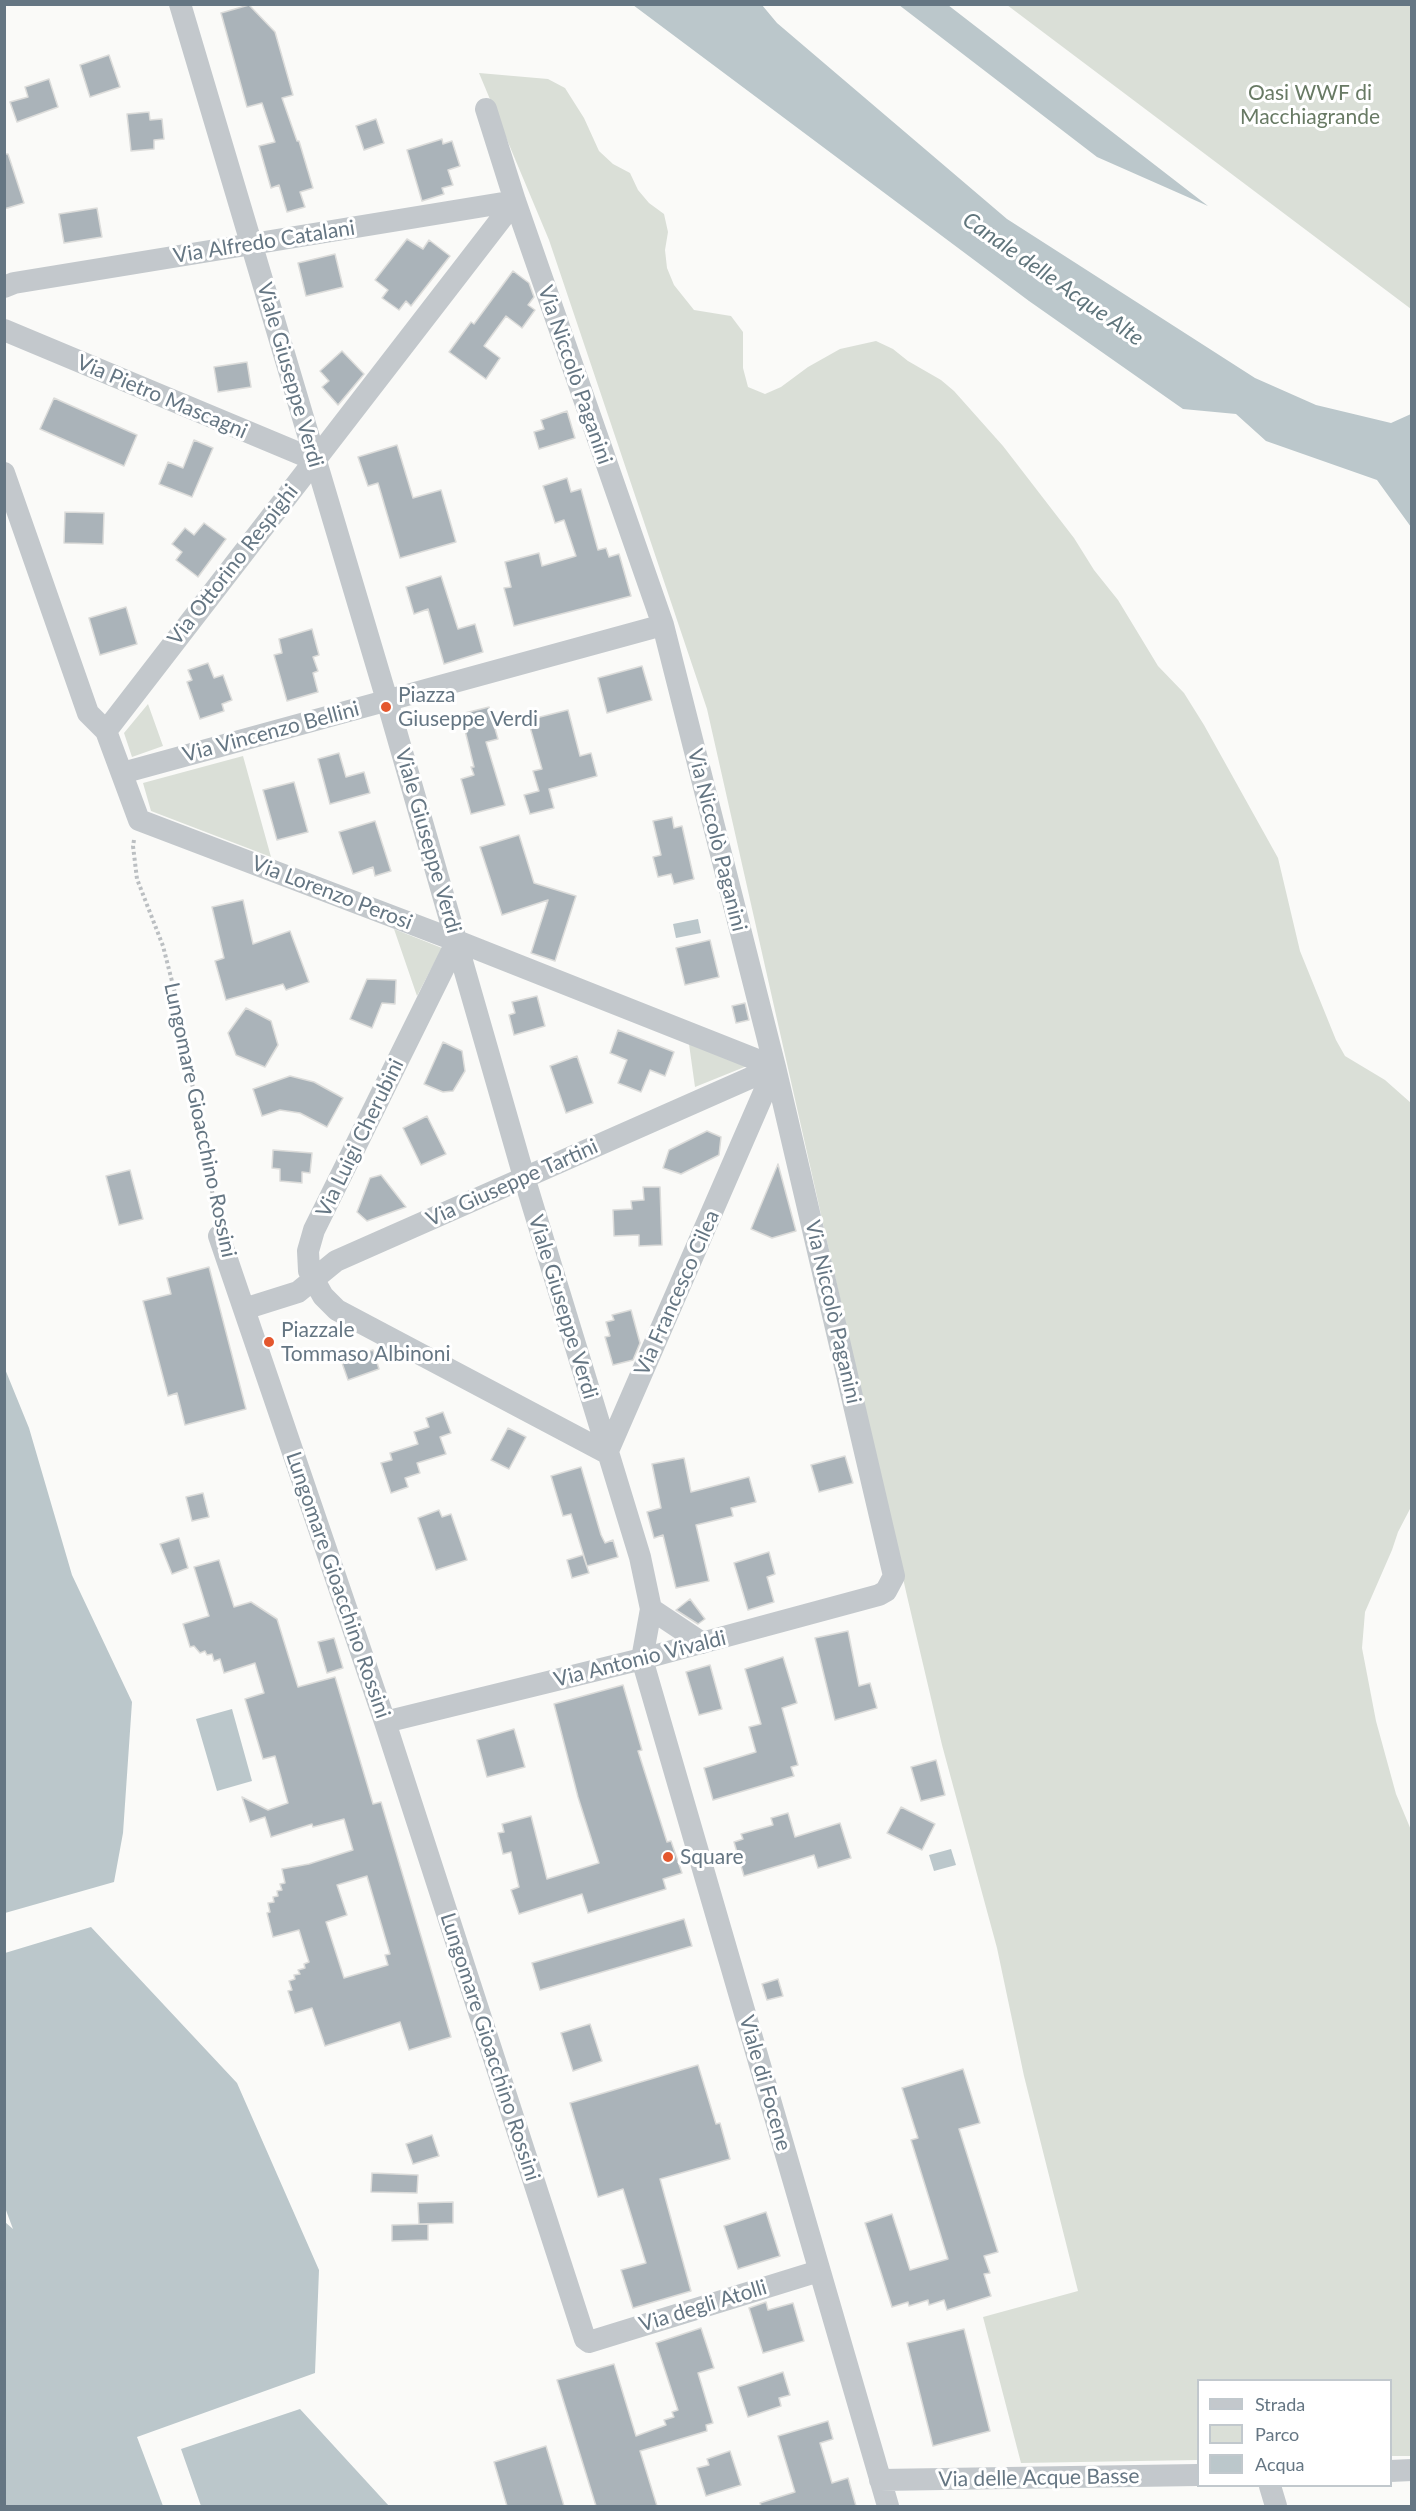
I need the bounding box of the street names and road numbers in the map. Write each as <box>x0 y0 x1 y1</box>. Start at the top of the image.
street label: Via Alfredo Catalani <box>171 215 357 269</box>
street label: Viale Giuseppe Verdi <box>252 280 328 470</box>
street label: Via Niccolò Paganini <box>533 282 617 468</box>
street label: Via Pietro Mascagni <box>73 350 251 444</box>
street label: Via Ottorino Respighi <box>162 480 304 650</box>
street label: Via Vincenzo Bellini <box>180 696 362 768</box>
street label: Viale Giuseppe Verdi <box>390 746 466 936</box>
street label: Via Niccolò Paganini <box>682 746 752 934</box>
street label: Via Lorenzo Perosi <box>248 851 416 935</box>
street label: Lungomare Gioacchino Rossini <box>159 980 241 1260</box>
street label: Via Luigi Cherubini <box>311 1055 409 1221</box>
street label: Via Giuseppe Tartini <box>422 1134 602 1232</box>
street label: Via Francesco Cilea <box>629 1206 725 1380</box>
street label: Viale Giuseppe Verdi <box>523 1212 603 1402</box>
street label: Via Niccolò Paganini <box>800 1218 866 1406</box>
street label: Lungomare Gioacchino Rossini <box>280 1448 396 1722</box>
street label: Via Antonio Vivaldi <box>551 1625 729 1693</box>
street label: Lungomare Gioacchino Rossini <box>435 1910 545 2184</box>
street label: Viale di Focene <box>734 2012 796 2154</box>
street label: Via degli Atolli <box>636 2275 770 2337</box>
street label: Via delle Acque Basse <box>938 2464 1140 2492</box>

